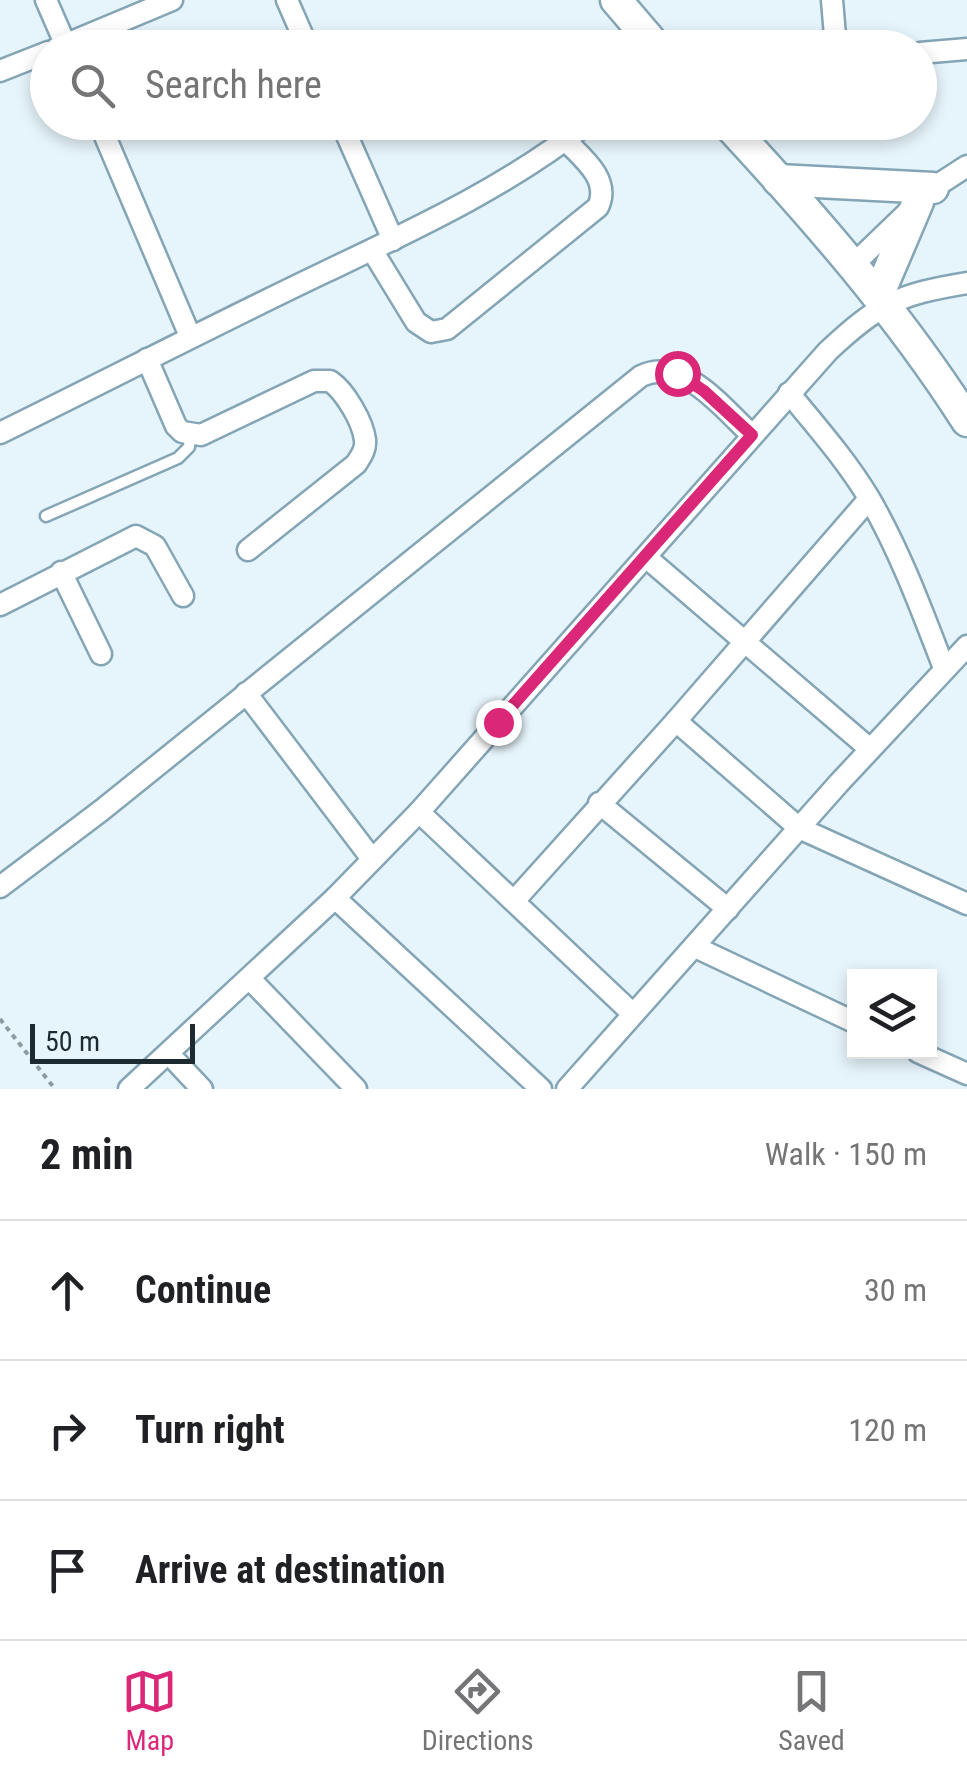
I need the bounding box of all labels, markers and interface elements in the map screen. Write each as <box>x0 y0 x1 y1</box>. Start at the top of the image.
search box <box>30 30 937 140</box>
icon: search <box>65 58 120 113</box>
text: Search here <box>145 63 322 107</box>
route start <box>655 351 701 397</box>
route end <box>476 700 522 746</box>
map controls <box>847 969 937 1059</box>
button: layers <box>847 969 937 1059</box>
scale bar <box>30 1019 195 1064</box>
text: 50 m <box>45 1025 100 1058</box>
text: 2 min <box>40 1130 133 1179</box>
text: Walk · 150 m <box>765 1135 927 1173</box>
icon: ahead <box>40 1263 95 1318</box>
text: Continue <box>135 1268 271 1312</box>
text: 30 m <box>864 1271 927 1309</box>
icon: right <box>40 1403 95 1458</box>
text: Turn right <box>135 1408 285 1452</box>
text: 120 m <box>848 1411 927 1449</box>
icon: arrive <box>40 1543 95 1598</box>
text: Arrive at destination <box>135 1548 445 1592</box>
tab: Map <box>122 1664 177 1757</box>
tab: Directions <box>422 1664 534 1757</box>
tab: Saved <box>778 1664 845 1757</box>

